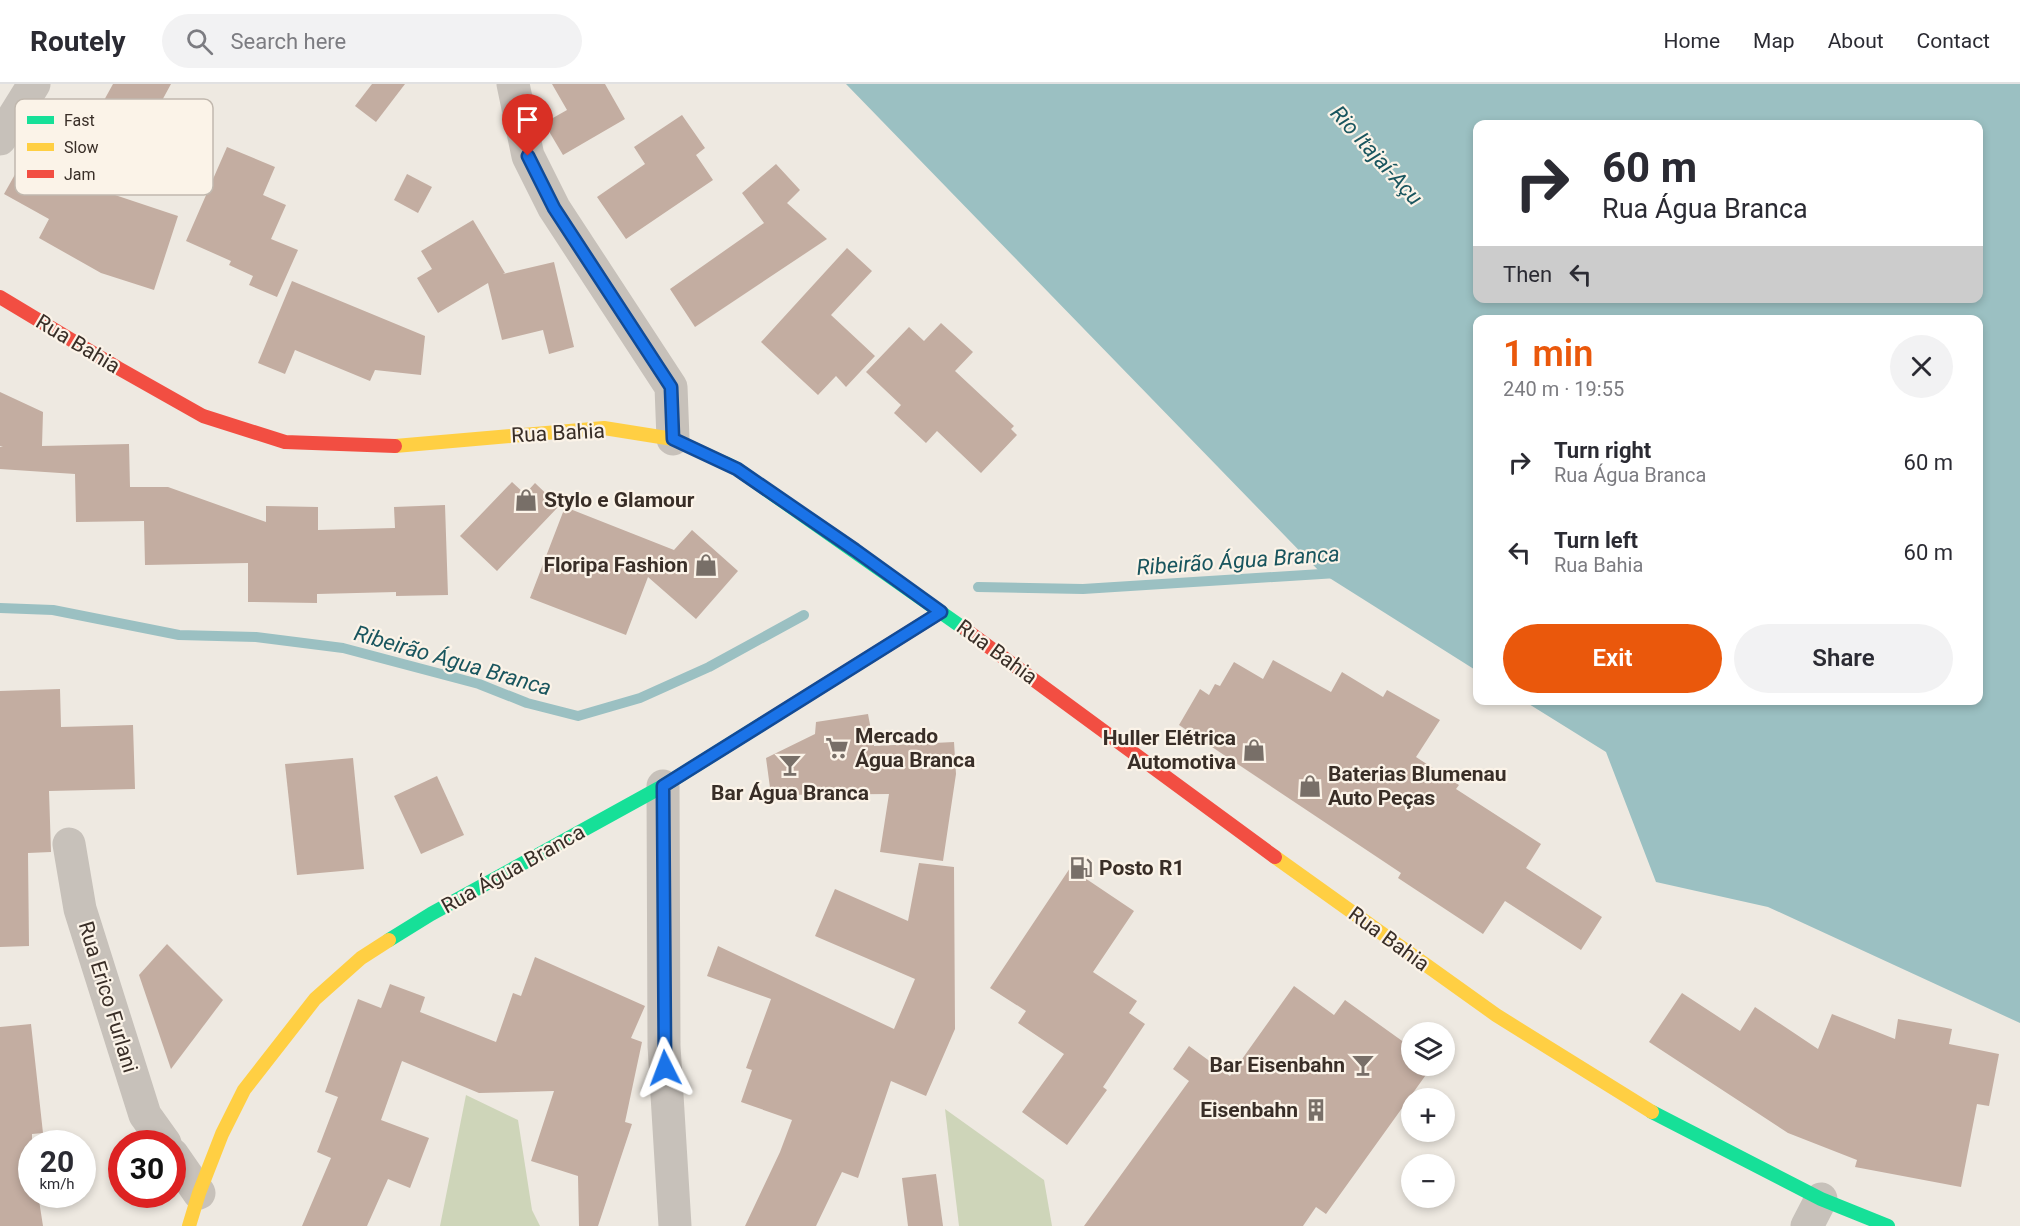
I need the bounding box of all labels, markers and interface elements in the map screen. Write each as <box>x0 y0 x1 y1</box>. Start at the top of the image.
search box <box>162 14 582 68</box>
text: Routely <box>30 25 126 58</box>
icon: search <box>183 25 216 58</box>
text: Search here <box>231 29 346 54</box>
text: Home <box>1664 29 1720 53</box>
text: Map <box>1753 29 1795 53</box>
text: About <box>1828 29 1884 53</box>
text: Contact <box>1917 29 1990 53</box>
pin <box>502 94 553 156</box>
legend <box>15 99 213 195</box>
water label: Rio Itajaí-Açu <box>1325 101 1428 210</box>
icon: arrive <box>511 103 544 136</box>
text: Fast <box>64 111 95 130</box>
text: Slow <box>64 138 99 157</box>
text: 60 m <box>1602 143 1697 192</box>
icon: right <box>1503 144 1581 222</box>
text: Jam <box>64 165 96 184</box>
text: Rua Água Branca <box>1602 193 1808 225</box>
icon: left <box>1564 258 1597 291</box>
text: Then <box>1503 262 1552 287</box>
street label: Rua Bahia <box>32 310 124 378</box>
text: 1 min <box>1503 333 1593 375</box>
button: close <box>1890 335 1953 398</box>
text: 240 m · 19:55 <box>1503 377 1624 401</box>
street label: Rua Bahia <box>511 419 605 447</box>
text: Turn right <box>1554 438 1651 463</box>
icon: right <box>1503 446 1536 479</box>
text: 60 m <box>1904 450 1953 475</box>
text: Rua Água Branca <box>1554 463 1706 487</box>
shop icon: Stylo e Glamour <box>513 487 539 513</box>
place label: Stylo e Glamour <box>544 488 695 512</box>
text: Turn left <box>1554 528 1638 553</box>
icon: left <box>1503 536 1536 569</box>
text: 60 m <box>1904 540 1953 565</box>
water label: Ribeirão Água Branca <box>1136 541 1341 580</box>
shop icon: Floripa Fashion <box>693 552 719 578</box>
place label: Floripa Fashion <box>543 553 688 577</box>
text: Rua Bahia <box>1554 553 1643 577</box>
street label: Rua Bahia <box>952 615 1042 689</box>
water label: Ribeirão Água Branca <box>351 620 554 701</box>
button: Exit <box>1503 624 1722 693</box>
button: Share <box>1734 624 1953 693</box>
place label: Mercado Água Branca <box>855 724 975 772</box>
place label: Huller Elétrica Automotiva <box>1103 726 1236 774</box>
supermarket icon: Mercado Água Branca <box>824 735 850 761</box>
shop icon: Huller Elétrica Automotiva <box>1241 737 1267 763</box>
bar icon: Bar Água Branca <box>777 752 803 778</box>
place label: Baterias Blumenau Auto Peças <box>1328 762 1507 810</box>
shop icon: Baterias Blumenau Auto Peças <box>1297 773 1323 799</box>
place label: Bar Água Branca <box>711 781 869 805</box>
street label: Rua Água Branca <box>437 820 589 918</box>
fuel station icon: Posto R1 <box>1068 855 1094 881</box>
place label: Posto R1 <box>1099 856 1184 880</box>
street label: Rua Bahia <box>1344 902 1434 976</box>
street label: Rua Erico Furlani <box>74 919 142 1075</box>
map controls <box>1401 1022 1455 1208</box>
button: layers <box>1401 1022 1455 1076</box>
position arrow <box>633 1036 697 1100</box>
bar icon: Bar Eisenbahn <box>1350 1052 1376 1078</box>
place label: Bar Eisenbahn <box>1210 1053 1345 1077</box>
button: + <box>1401 1088 1455 1142</box>
building icon: Eisenbahn <box>1303 1097 1329 1123</box>
place label: Eisenbahn <box>1200 1098 1298 1122</box>
speed limit sign: 30 <box>108 1130 186 1208</box>
text: 20 <box>40 1144 74 1179</box>
button: − <box>1401 1154 1455 1208</box>
text: km/h <box>39 1175 75 1193</box>

